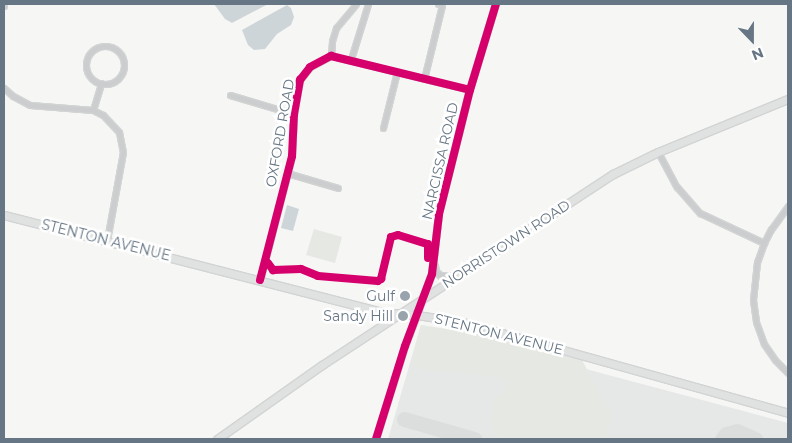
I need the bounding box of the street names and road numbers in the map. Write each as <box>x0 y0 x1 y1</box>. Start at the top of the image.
street label: OXFORD ROAD <box>262 78 298 188</box>
street label: NARCISSA ROAD <box>418 101 462 221</box>
street label: NORRISTOWN ROAD <box>439 196 573 292</box>
street label: STENTON AVENUE <box>40 216 172 264</box>
street label: STENTON AVENUE <box>433 310 565 358</box>

